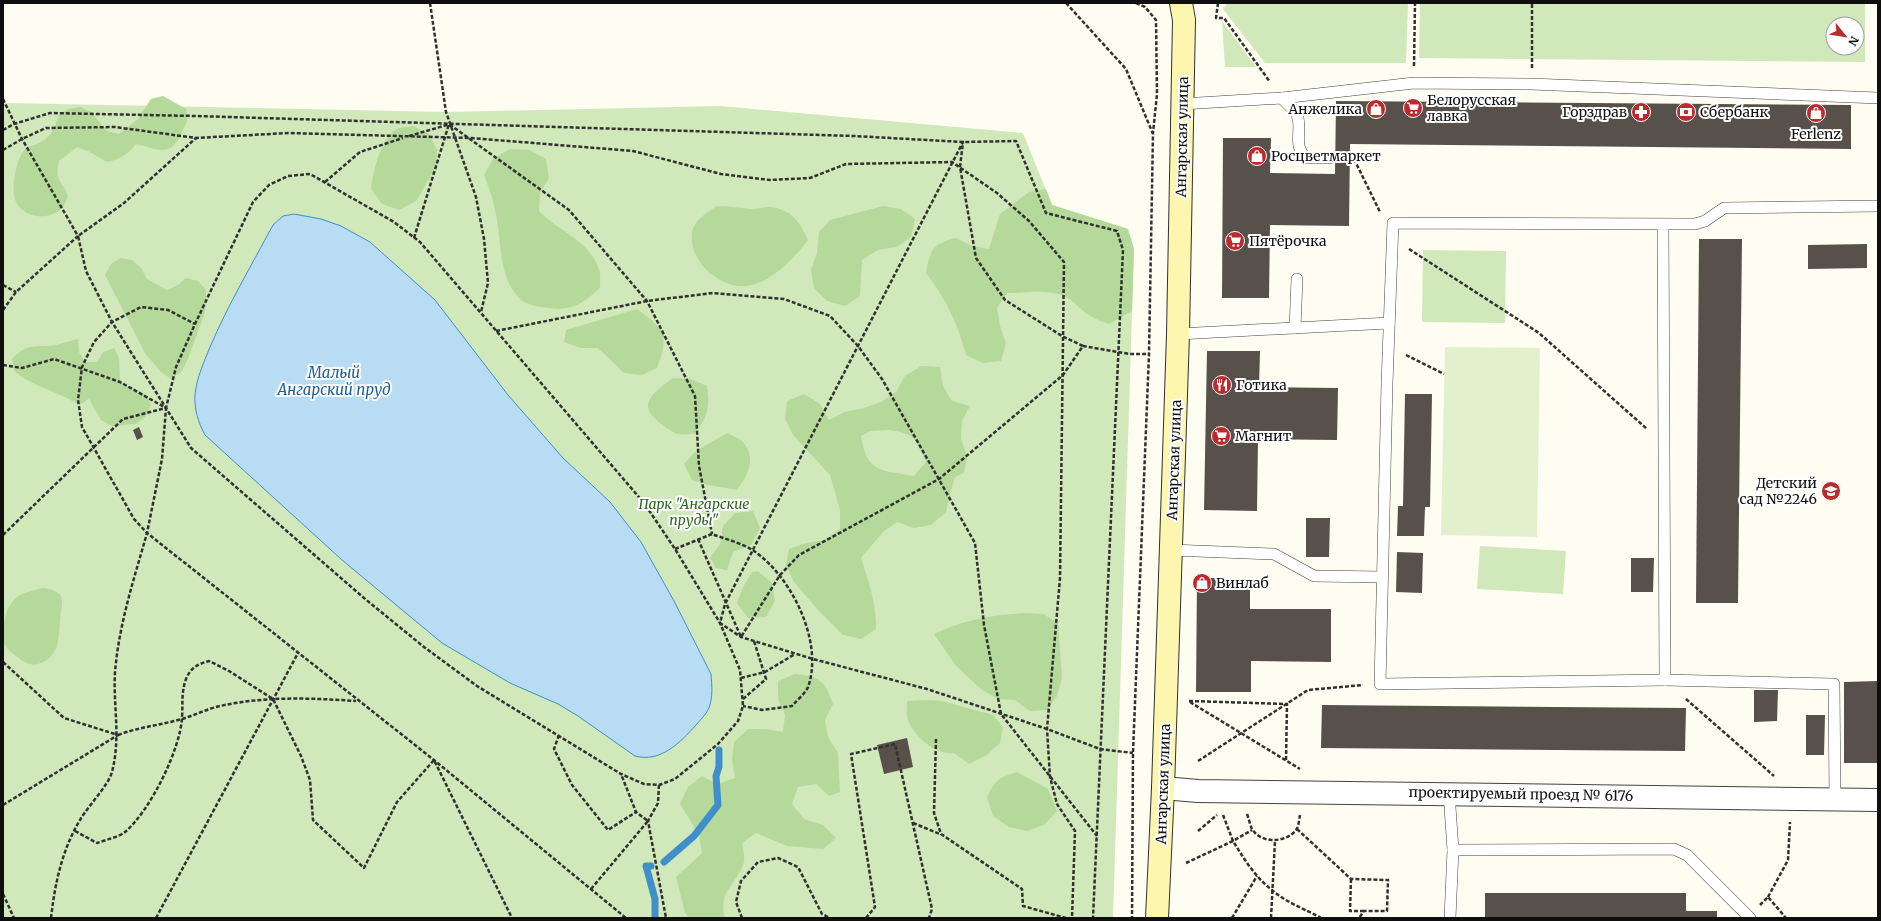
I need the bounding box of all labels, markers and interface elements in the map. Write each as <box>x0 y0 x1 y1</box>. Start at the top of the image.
north arrow <box>1825 16 1865 56</box>
text: N <box>1845 34 1862 49</box>
street label: Ангарская улица <box>1172 76 1192 199</box>
place label: Белорусская лавка <box>1427 91 1516 125</box>
supermarket icon: Белорусская лавка <box>1402 97 1424 119</box>
shop icon: Анжелика <box>1365 98 1387 120</box>
place label: Анжелика <box>1287 100 1362 118</box>
pharmacy icon: Горздрав <box>1630 101 1652 123</box>
bank icon: Сбербанк <box>1675 101 1697 123</box>
shop icon: Ferlenz <box>1805 102 1827 124</box>
place label: Горздрав <box>1562 103 1627 121</box>
place label: Сбербанк <box>1700 103 1768 121</box>
place label: Ferlenz <box>1791 125 1841 143</box>
shop icon: Росцветмаркет <box>1246 145 1268 167</box>
place label: Росцветмаркет <box>1271 147 1381 165</box>
supermarket icon: Пятёрочка <box>1224 230 1246 252</box>
place label: Пятёрочка <box>1249 232 1327 250</box>
water label: Малый Ангарский пруд <box>276 363 391 399</box>
restaurant icon: Готика <box>1211 374 1233 396</box>
place label: Готика <box>1236 376 1287 394</box>
street label: Ангарская улица <box>1163 399 1185 522</box>
supermarket icon: Магнит <box>1210 425 1232 447</box>
place label: Магнит <box>1235 427 1292 445</box>
place label: Детский сад №2246 <box>1740 474 1817 508</box>
school or university icon: Детский сад №2246 <box>1820 480 1842 502</box>
park label: Парк "Ангарские пруды" <box>639 495 749 529</box>
shop icon: Винлаб <box>1191 572 1213 594</box>
place label: Винлаб <box>1216 574 1269 592</box>
street label: Ангарская улица <box>1152 723 1174 846</box>
street label: проектируемый проезд № 6176 <box>1408 783 1634 805</box>

